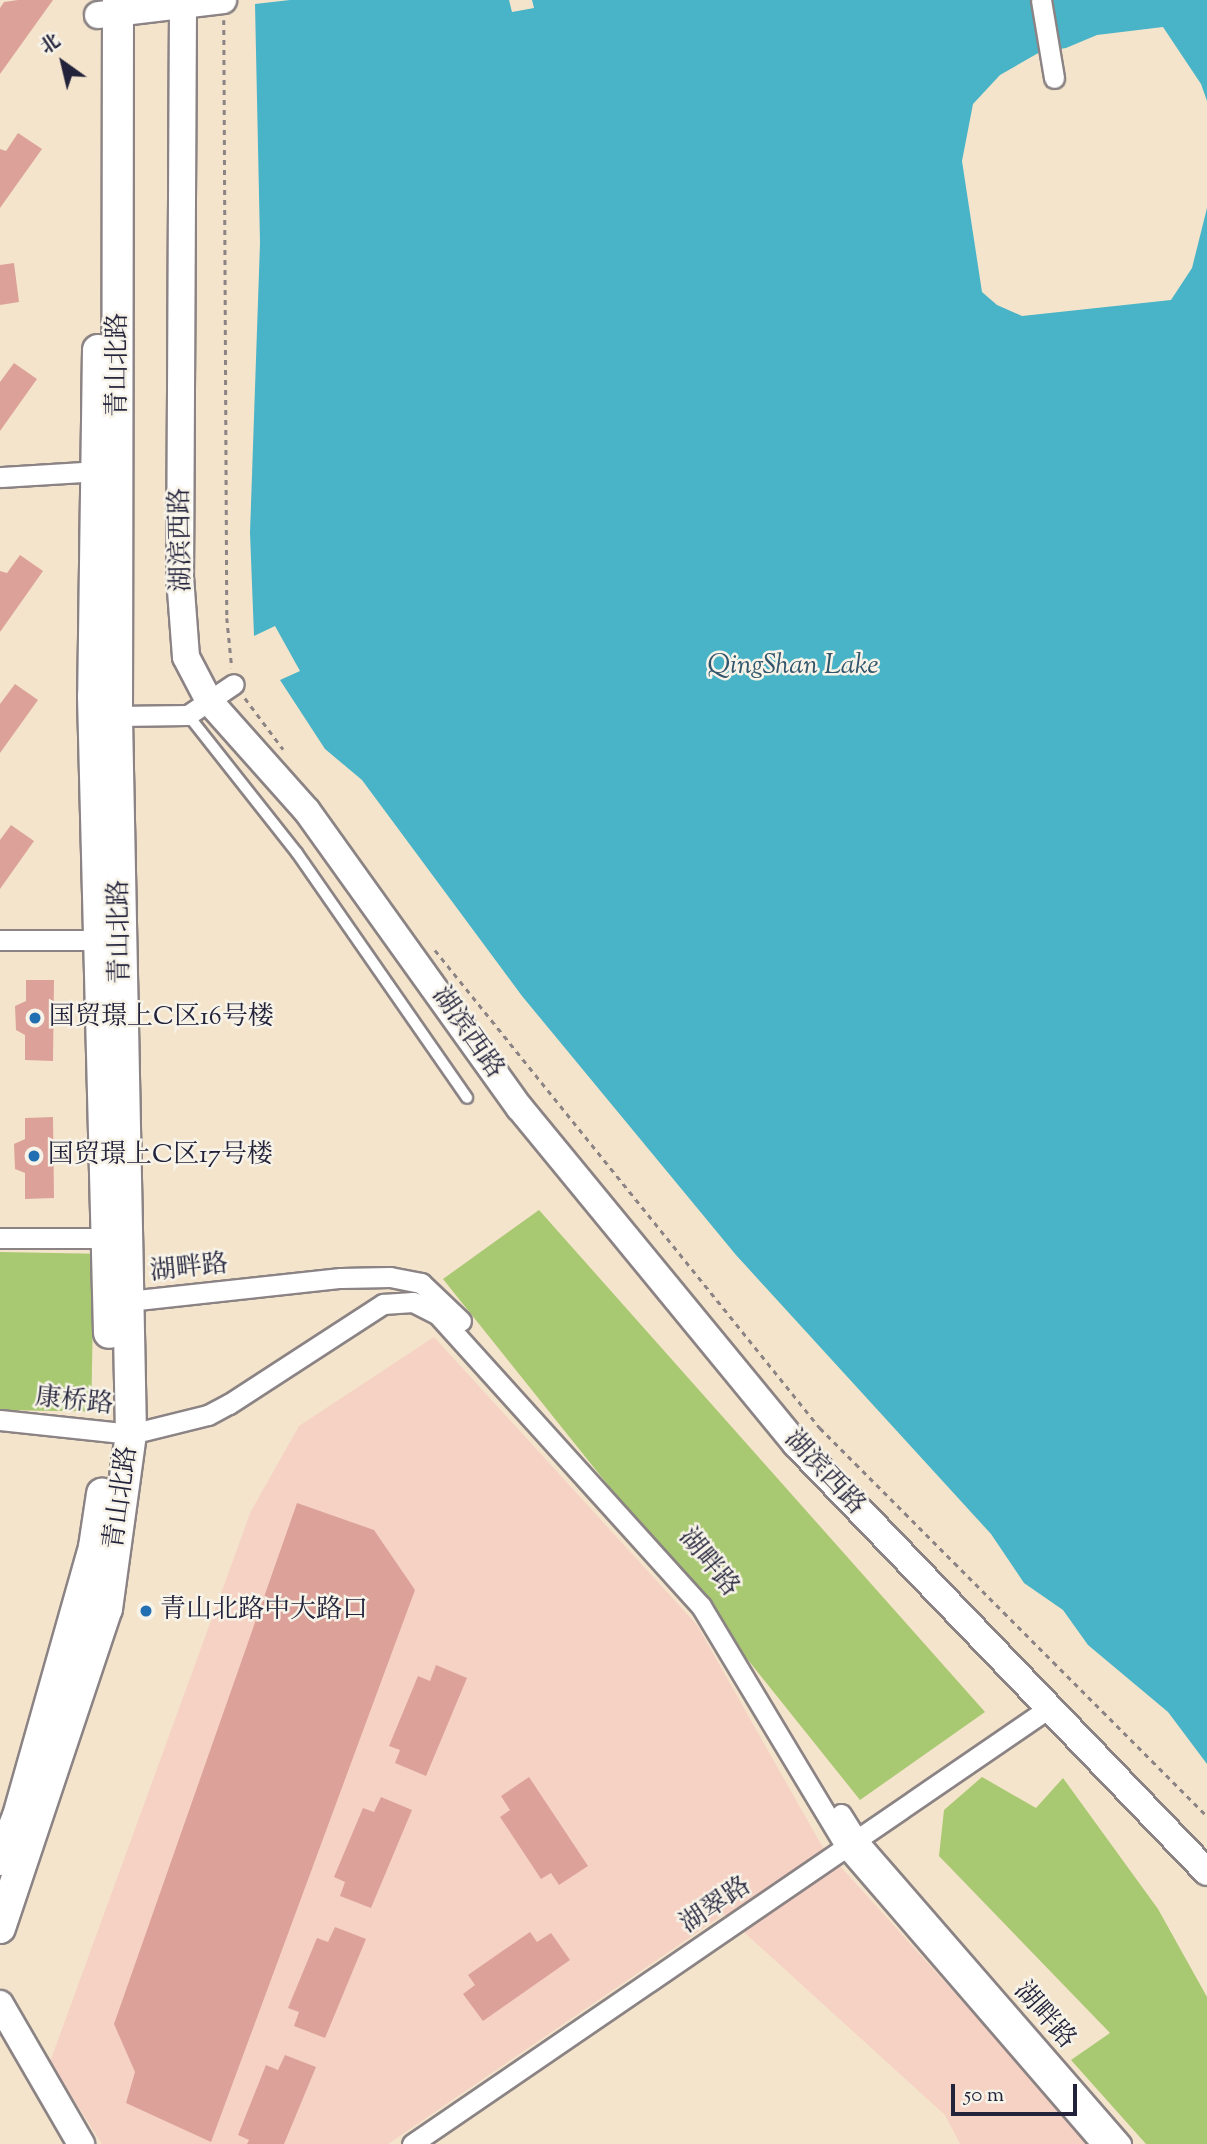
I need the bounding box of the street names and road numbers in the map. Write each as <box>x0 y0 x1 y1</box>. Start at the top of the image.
street label: 青山北路 <box>103 313 135 417</box>
street label: 湖滨西路 <box>165 488 199 592</box>
street label: 青山北路 <box>104 880 138 984</box>
street label: 湖滨西路 <box>424 981 510 1085</box>
street label: 湖畔路 <box>149 1249 229 1289</box>
street label: 康桥路 <box>34 1382 114 1422</box>
street label: 湖滨西路 <box>777 1424 871 1522</box>
street label: 青山北路 <box>99 1444 145 1552</box>
street label: 湖畔路 <box>671 1523 745 1603</box>
street label: 湖翠路 <box>675 1871 757 1941</box>
street label: 湖畔路 <box>1007 1976 1081 2056</box>

